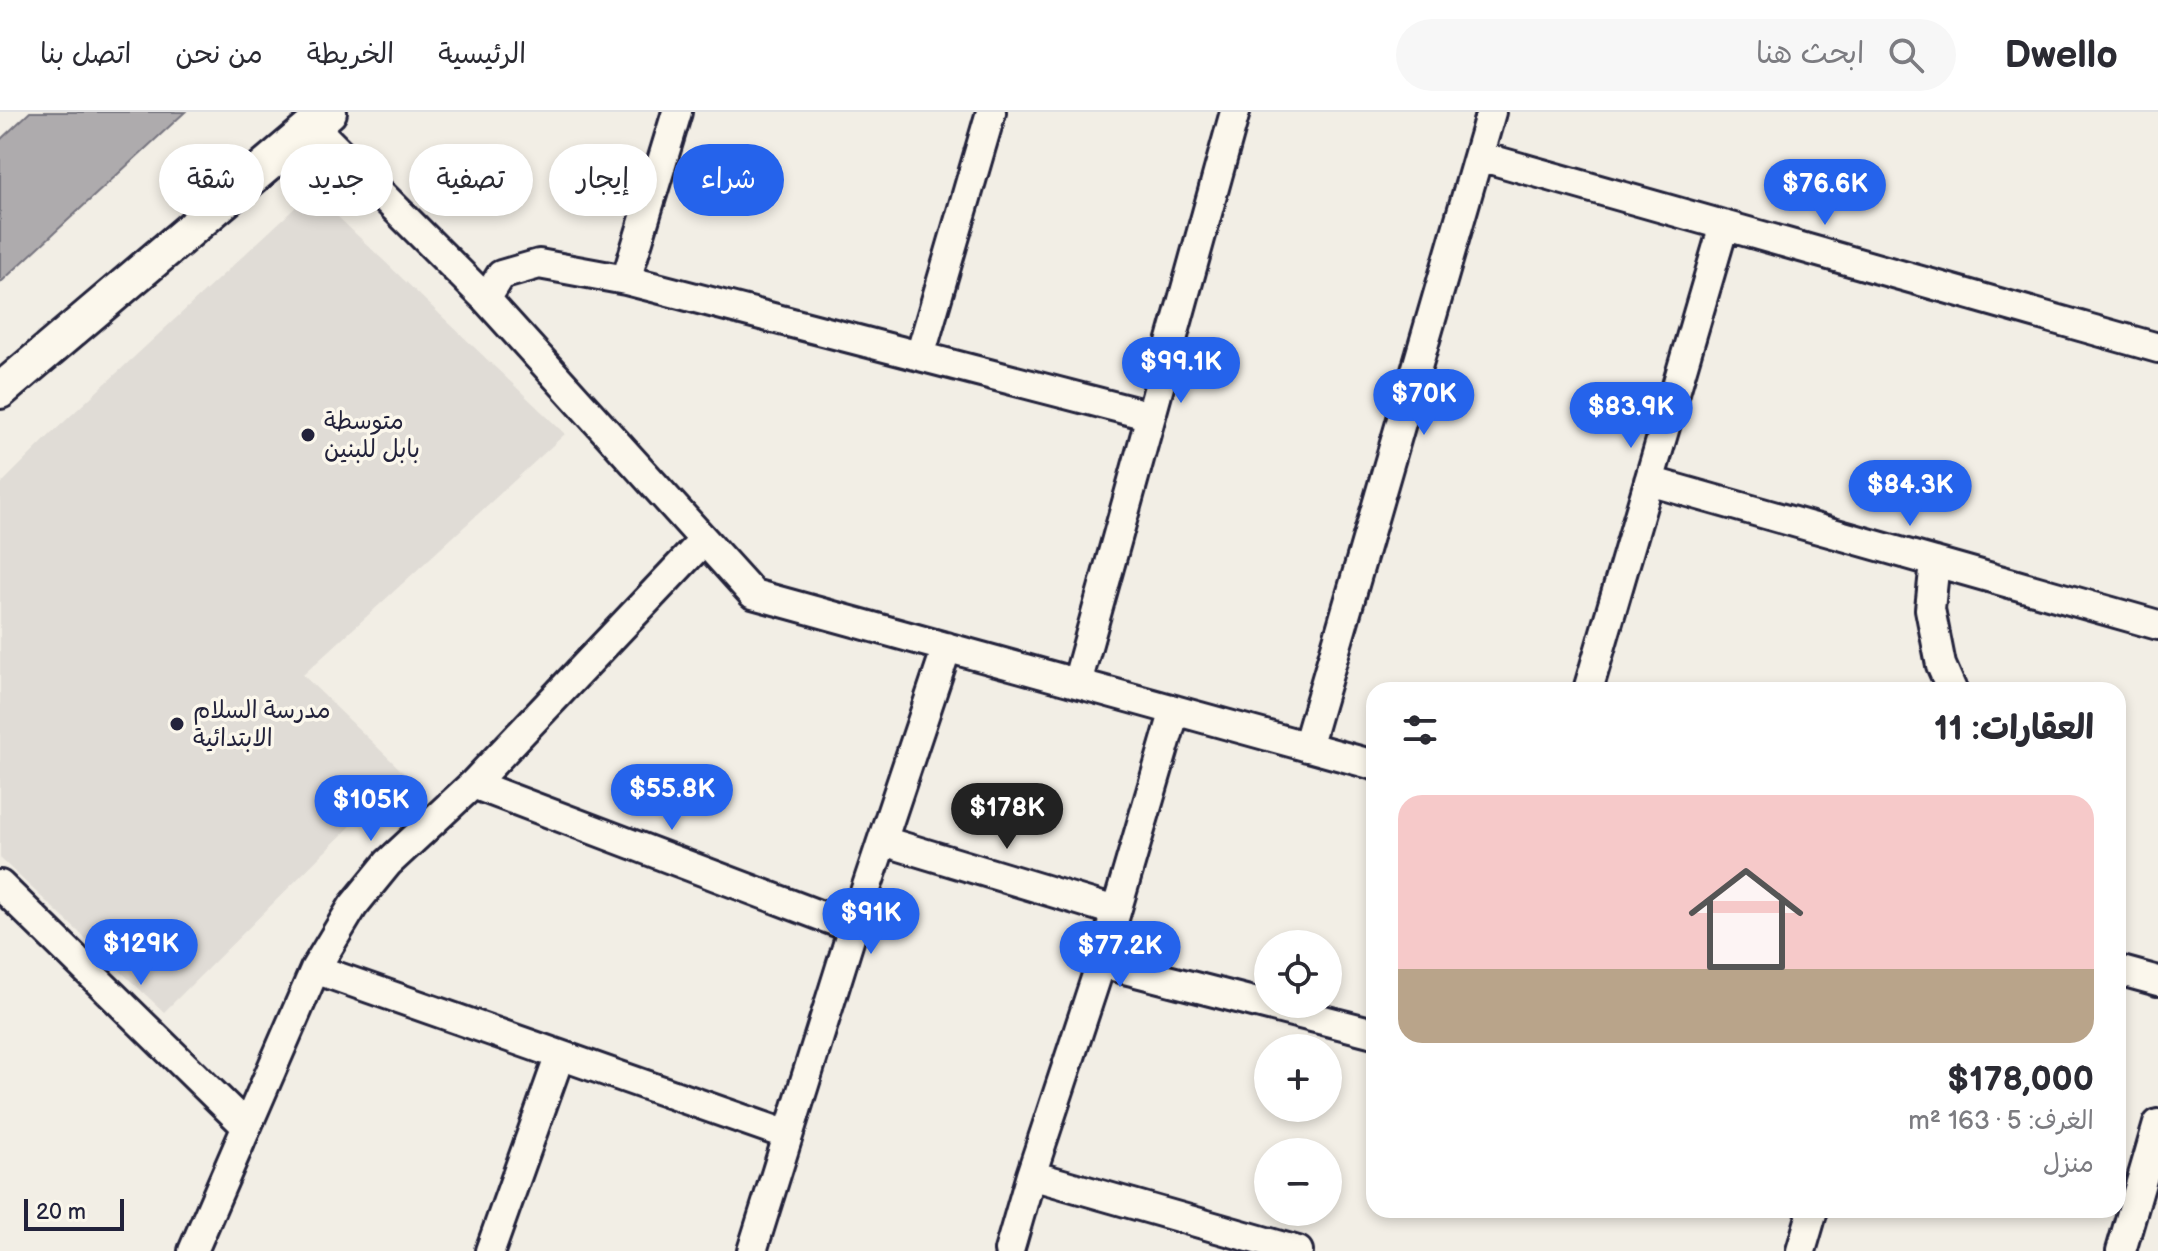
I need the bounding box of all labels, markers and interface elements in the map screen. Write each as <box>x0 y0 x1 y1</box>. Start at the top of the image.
search box <box>1396 19 1956 91</box>
icon: search <box>1884 33 1928 77</box>
text: Dwello <box>2004 33 2118 78</box>
text: ابحث هنا <box>1756 36 1864 72</box>
text: اتصل بنا <box>40 38 131 71</box>
text: من نحن <box>175 38 263 71</box>
text: الخريطة <box>307 38 394 71</box>
text: الرئيسية <box>438 38 526 71</box>
chip: شقة <box>159 144 264 216</box>
chip: جديد <box>280 144 393 216</box>
chip: تصفية <box>409 144 533 216</box>
chip: إيجار <box>549 144 657 216</box>
chip: شراء <box>673 144 784 216</box>
pin: $76.6K <box>1760 159 1890 227</box>
text: $76.6K <box>1782 169 1868 200</box>
pin: $99.1K <box>1116 337 1246 405</box>
text: $99.1K <box>1140 347 1222 378</box>
pin: $70K <box>1377 369 1471 437</box>
text: $70K <box>1391 379 1457 410</box>
pin: $83.9K <box>1566 382 1696 450</box>
text: $83.9K <box>1588 392 1674 423</box>
place label: متوسطة بابل للبنين <box>324 407 420 464</box>
marker: متوسطة بابل للبنين <box>299 426 317 444</box>
pin: $84.3K <box>1845 460 1975 528</box>
text: $84.3K <box>1867 470 1953 501</box>
place label: مدرسة السلام الابتدائية <box>193 696 331 753</box>
icon: filters <box>1398 708 1442 752</box>
text: العقارات: 11 <box>1934 708 2094 749</box>
marker: مدرسة السلام الابتدائية <box>168 715 186 733</box>
pin: $55.8K <box>607 764 737 832</box>
text: $55.8K <box>629 774 715 805</box>
pin: $105K <box>315 775 427 843</box>
pin: $178K <box>951 783 1063 851</box>
text: $105K <box>333 785 409 816</box>
text: $178K <box>969 793 1045 824</box>
icon: home <box>1674 847 1818 991</box>
pin: $91K <box>824 888 918 956</box>
text: $91K <box>841 898 902 929</box>
pin: $129K <box>85 919 197 987</box>
pin: $77.2K <box>1055 921 1185 989</box>
text: $129K <box>103 929 179 960</box>
map controls <box>1254 930 1342 1226</box>
button: locate <box>1254 930 1342 1018</box>
text: $77.2K <box>1078 931 1162 962</box>
button: + <box>1254 1034 1342 1122</box>
text: $178,000 <box>1947 1059 2094 1100</box>
text: الغرف: 5 · 163 m² <box>1908 1106 2094 1137</box>
button: − <box>1254 1138 1342 1226</box>
text: منزل <box>2043 1149 2094 1180</box>
scale bar <box>24 1195 124 1231</box>
text: 20 m <box>36 1199 86 1226</box>

